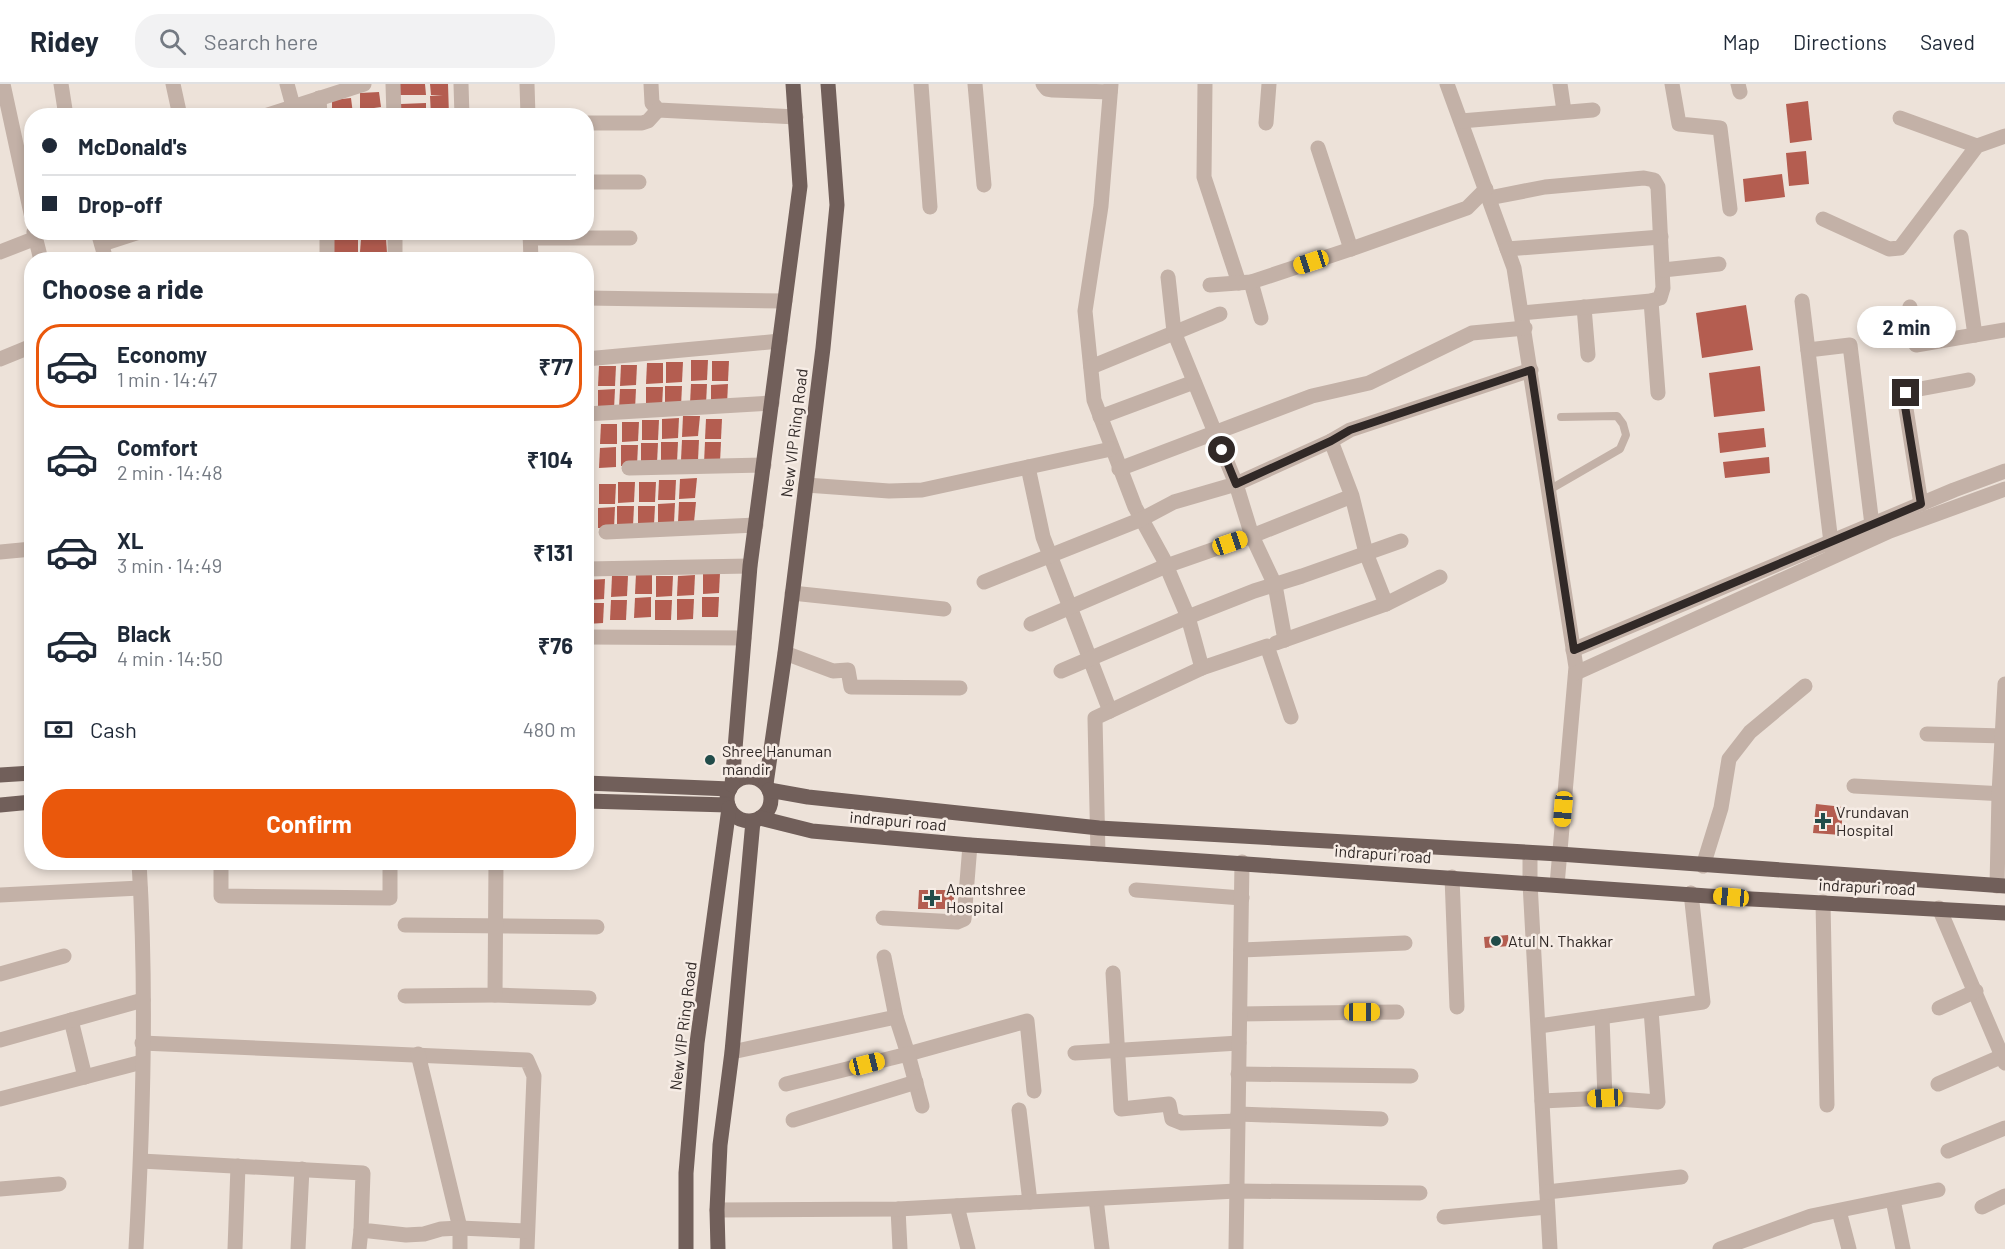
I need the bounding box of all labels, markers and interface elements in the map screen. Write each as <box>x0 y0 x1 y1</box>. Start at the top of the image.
search box <box>135 14 555 68</box>
text: Ridey <box>30 24 99 58</box>
icon: search <box>156 25 189 58</box>
text: Search here <box>204 28 318 54</box>
text: Map <box>1723 29 1760 54</box>
text: Directions <box>1793 29 1887 54</box>
text: Saved <box>1920 29 1975 54</box>
text: McDonald's <box>78 133 187 159</box>
text: Drop-off <box>78 191 162 217</box>
car <box>1291 248 1331 276</box>
text: Choose a ride <box>42 272 204 304</box>
callout: 2 min <box>1856 306 1956 348</box>
text: 2 min <box>1883 315 1930 339</box>
icon: car <box>45 339 99 393</box>
text: Economy <box>117 341 207 367</box>
text: ₹77 <box>539 353 573 379</box>
text: 1 min · 14:47 <box>117 367 217 391</box>
street label: New VIP Ring Road <box>776 367 811 498</box>
route end <box>1892 379 1919 406</box>
icon: car <box>45 432 99 486</box>
text: Comfort <box>117 434 198 460</box>
route start <box>1208 436 1235 463</box>
text: ₹104 <box>527 446 573 472</box>
text: 2 min · 14:48 <box>117 460 223 484</box>
icon: car <box>45 525 99 579</box>
text: XL <box>117 527 143 553</box>
car <box>1210 529 1250 557</box>
text: ₹131 <box>533 539 573 565</box>
text: 3 min · 14:49 <box>117 553 222 577</box>
icon: car <box>45 618 99 672</box>
text: Black <box>117 620 171 646</box>
text: ₹76 <box>538 632 573 658</box>
text: 4 min · 14:50 <box>117 646 223 670</box>
icon: cash <box>42 713 75 746</box>
text: Cash <box>90 716 137 742</box>
text: 480 m <box>523 717 576 741</box>
place label: Shree Hanuman mandir <box>722 741 832 778</box>
marker: Shree Hanuman mandir <box>703 753 717 767</box>
button: Confirm <box>42 789 576 858</box>
car <box>1552 790 1574 828</box>
place label: Vrundavan Hospital <box>1836 802 1909 839</box>
street label: indrapuri road <box>849 807 947 834</box>
marker: Vrundavan Hospital <box>1814 812 1832 830</box>
street label: indrapuri road <box>1334 841 1432 866</box>
street label: indrapuri road <box>1818 874 1916 899</box>
place label: Anantshree Hospital <box>946 879 1026 916</box>
car <box>1712 886 1750 908</box>
marker: Anantshree Hospital <box>923 889 941 907</box>
place label: Atul N. Thakkar <box>1508 931 1613 950</box>
marker: Atul N. Thakkar <box>1489 934 1503 948</box>
street label: New VIP Ring Road <box>665 960 700 1091</box>
car <box>1344 1003 1380 1021</box>
car <box>847 1051 887 1077</box>
car <box>1587 1088 1623 1108</box>

